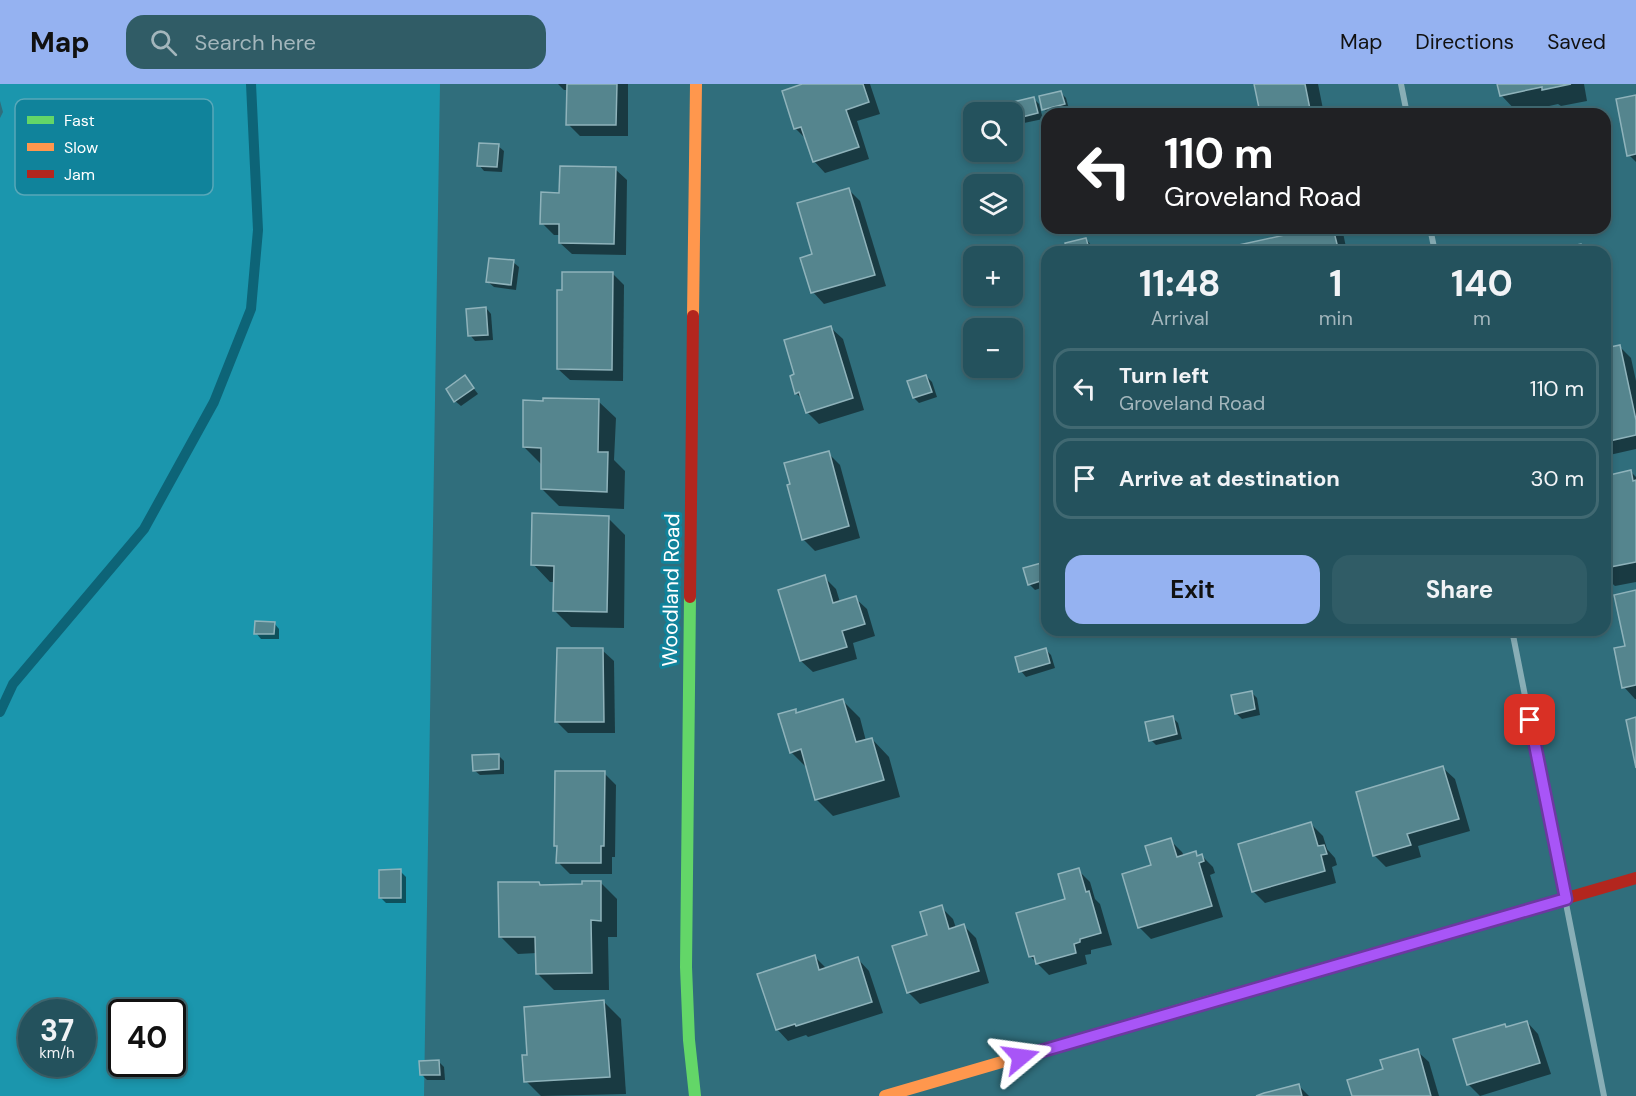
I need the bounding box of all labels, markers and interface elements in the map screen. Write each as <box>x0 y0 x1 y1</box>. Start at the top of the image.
search box <box>126 15 546 69</box>
text: Map <box>30 24 90 61</box>
icon: search <box>147 26 180 59</box>
text: Search here <box>195 28 316 57</box>
text: Map <box>1340 28 1382 56</box>
text: Directions <box>1415 28 1514 56</box>
text: Saved <box>1547 28 1606 56</box>
legend <box>15 99 213 195</box>
map controls <box>963 102 1023 378</box>
button: search <box>963 102 1023 162</box>
text: Fast <box>64 110 95 131</box>
text: 110 m <box>1164 126 1274 181</box>
icon: left <box>1065 132 1143 210</box>
text: Slow <box>64 137 98 158</box>
text: Jam <box>64 164 95 185</box>
button: layers <box>963 174 1023 234</box>
text: Groveland Road <box>1164 179 1361 214</box>
button: + <box>963 246 1023 306</box>
text: 11:48 <box>1139 260 1221 307</box>
text: 1 <box>1329 260 1342 307</box>
text: 140 <box>1451 260 1513 307</box>
text: Arrival <box>1151 305 1209 331</box>
text: min <box>1319 305 1353 331</box>
text: m <box>1473 305 1491 331</box>
button: − <box>963 318 1023 378</box>
text: Turn left <box>1119 361 1209 390</box>
icon: left <box>1068 372 1101 405</box>
text: 110 m <box>1530 374 1584 403</box>
text: Groveland Road <box>1119 390 1265 416</box>
icon: arrive <box>1068 462 1101 495</box>
text: Arrive at destination <box>1119 464 1340 493</box>
text: 30 m <box>1530 464 1584 493</box>
street label: Woodland Road <box>656 513 686 667</box>
button: Exit <box>1065 555 1320 624</box>
button: Share <box>1332 555 1587 624</box>
pin <box>1504 694 1555 745</box>
icon: arrive <box>1513 703 1546 736</box>
speed limit sign: 40 <box>108 999 186 1077</box>
text: 37 <box>40 1011 74 1050</box>
position arrow <box>989 1025 1053 1089</box>
text: km/h <box>39 1043 75 1063</box>

